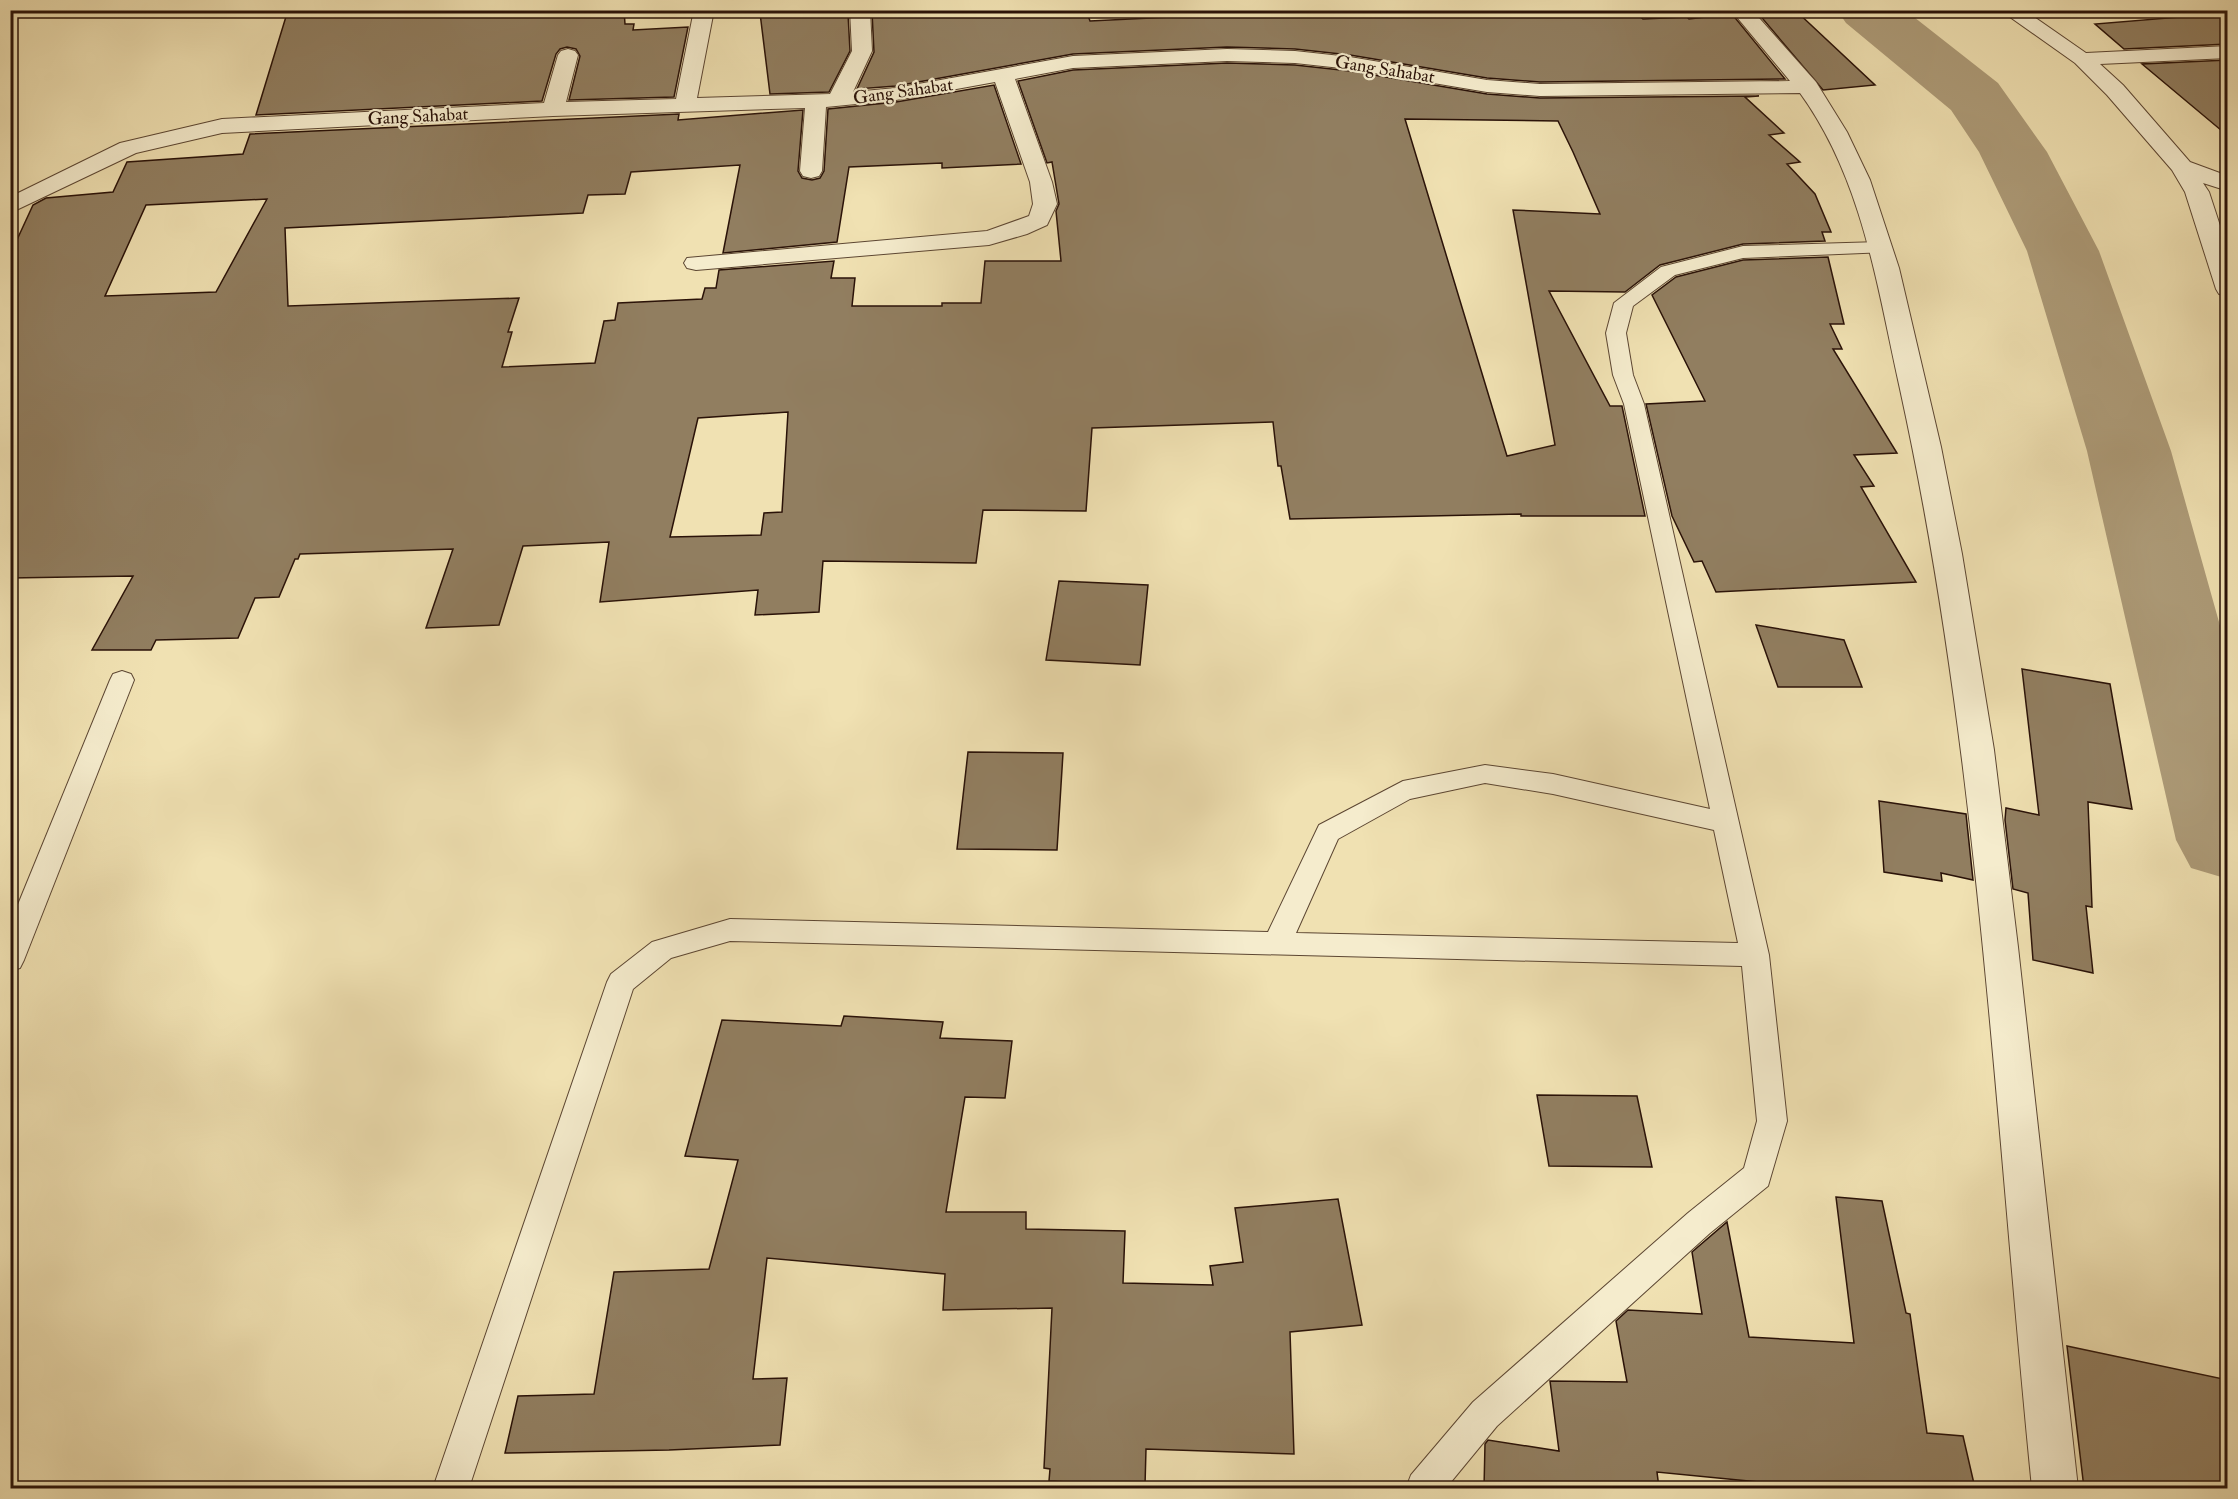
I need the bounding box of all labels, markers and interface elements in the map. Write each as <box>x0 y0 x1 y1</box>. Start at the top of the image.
street label: Gang Sahabat <box>1333 50 1437 89</box>
street label: Gang Sahabat <box>852 73 955 110</box>
street label: Gang Sahabat <box>367 102 469 131</box>

